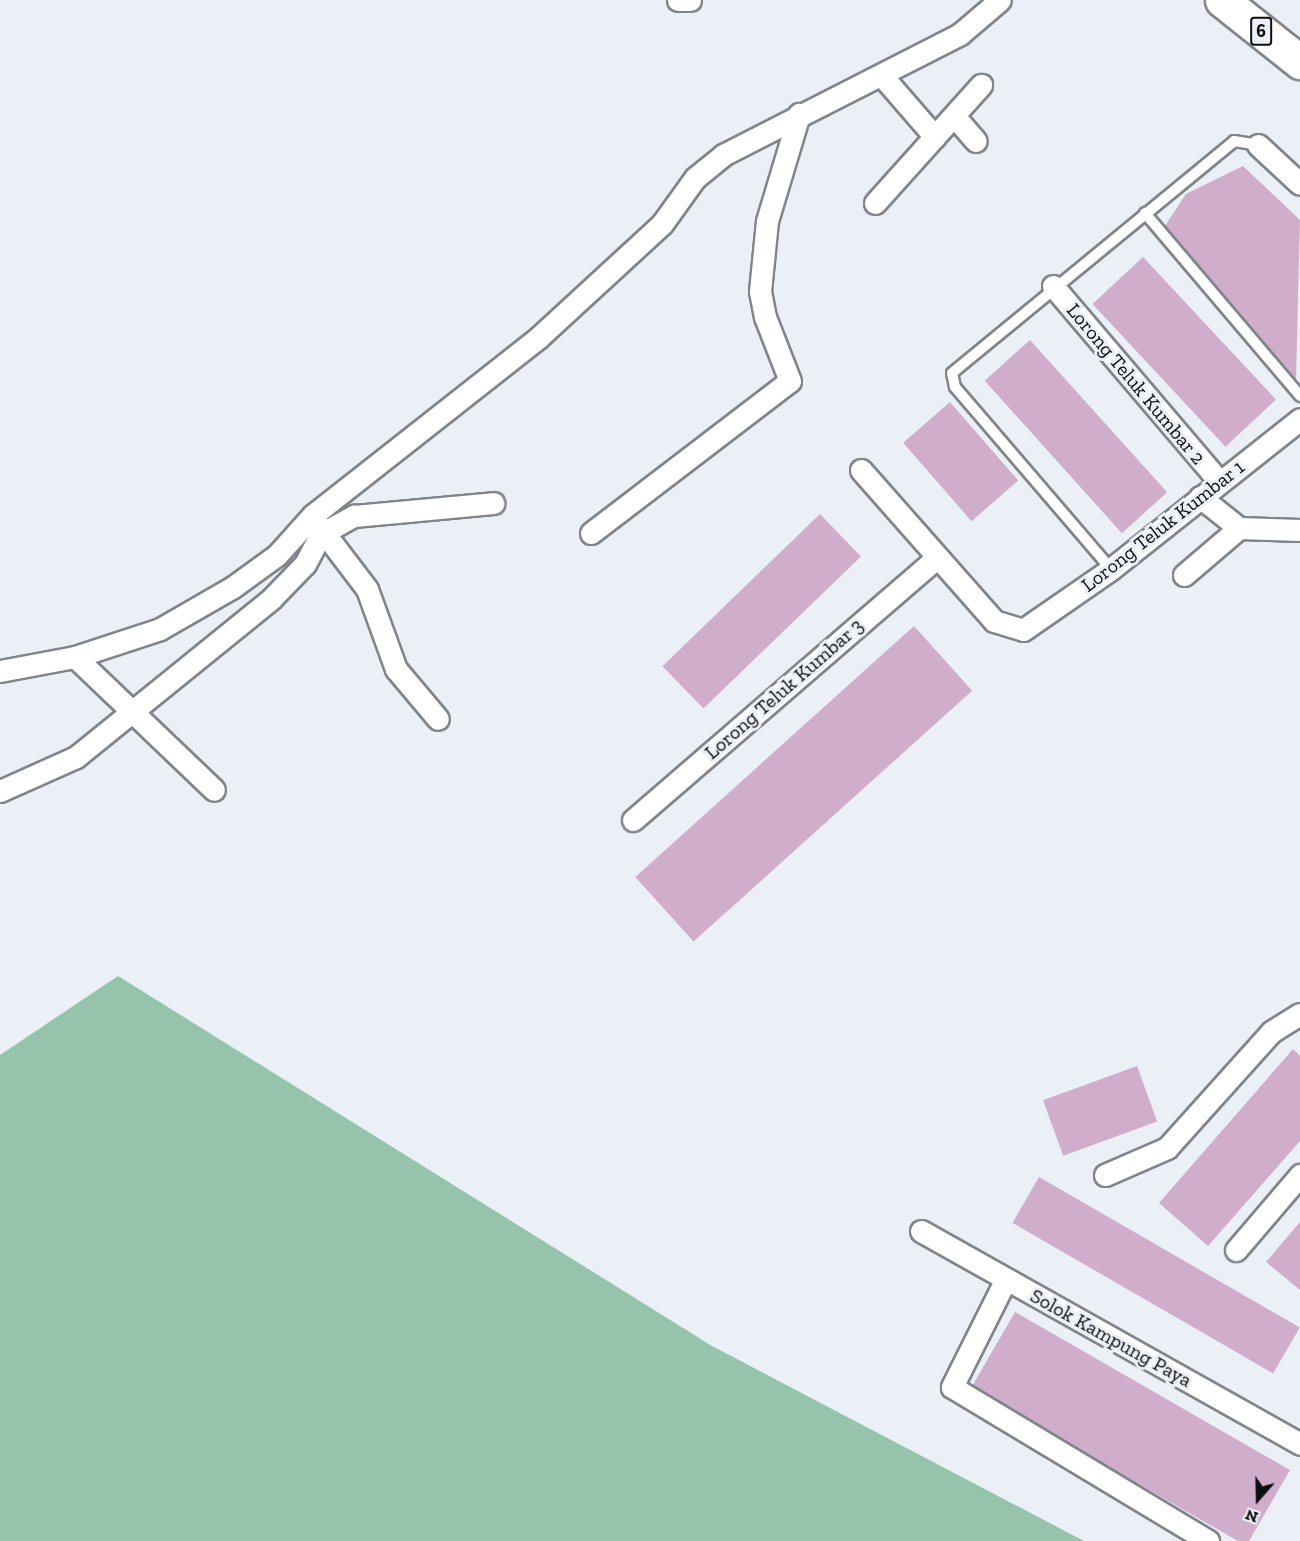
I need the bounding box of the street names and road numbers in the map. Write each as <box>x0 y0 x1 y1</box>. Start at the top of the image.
road number: 6 <box>1249 16 1273 46</box>
street label: Lorong Teluk Kumbar 2 <box>1061 298 1211 470</box>
street label: Lorong Teluk Kumbar 1 <box>1076 455 1250 597</box>
street label: Lorong Teluk Kumbar 3 <box>700 613 868 765</box>
street label: Solok Kampung Paya <box>1026 1284 1196 1392</box>

